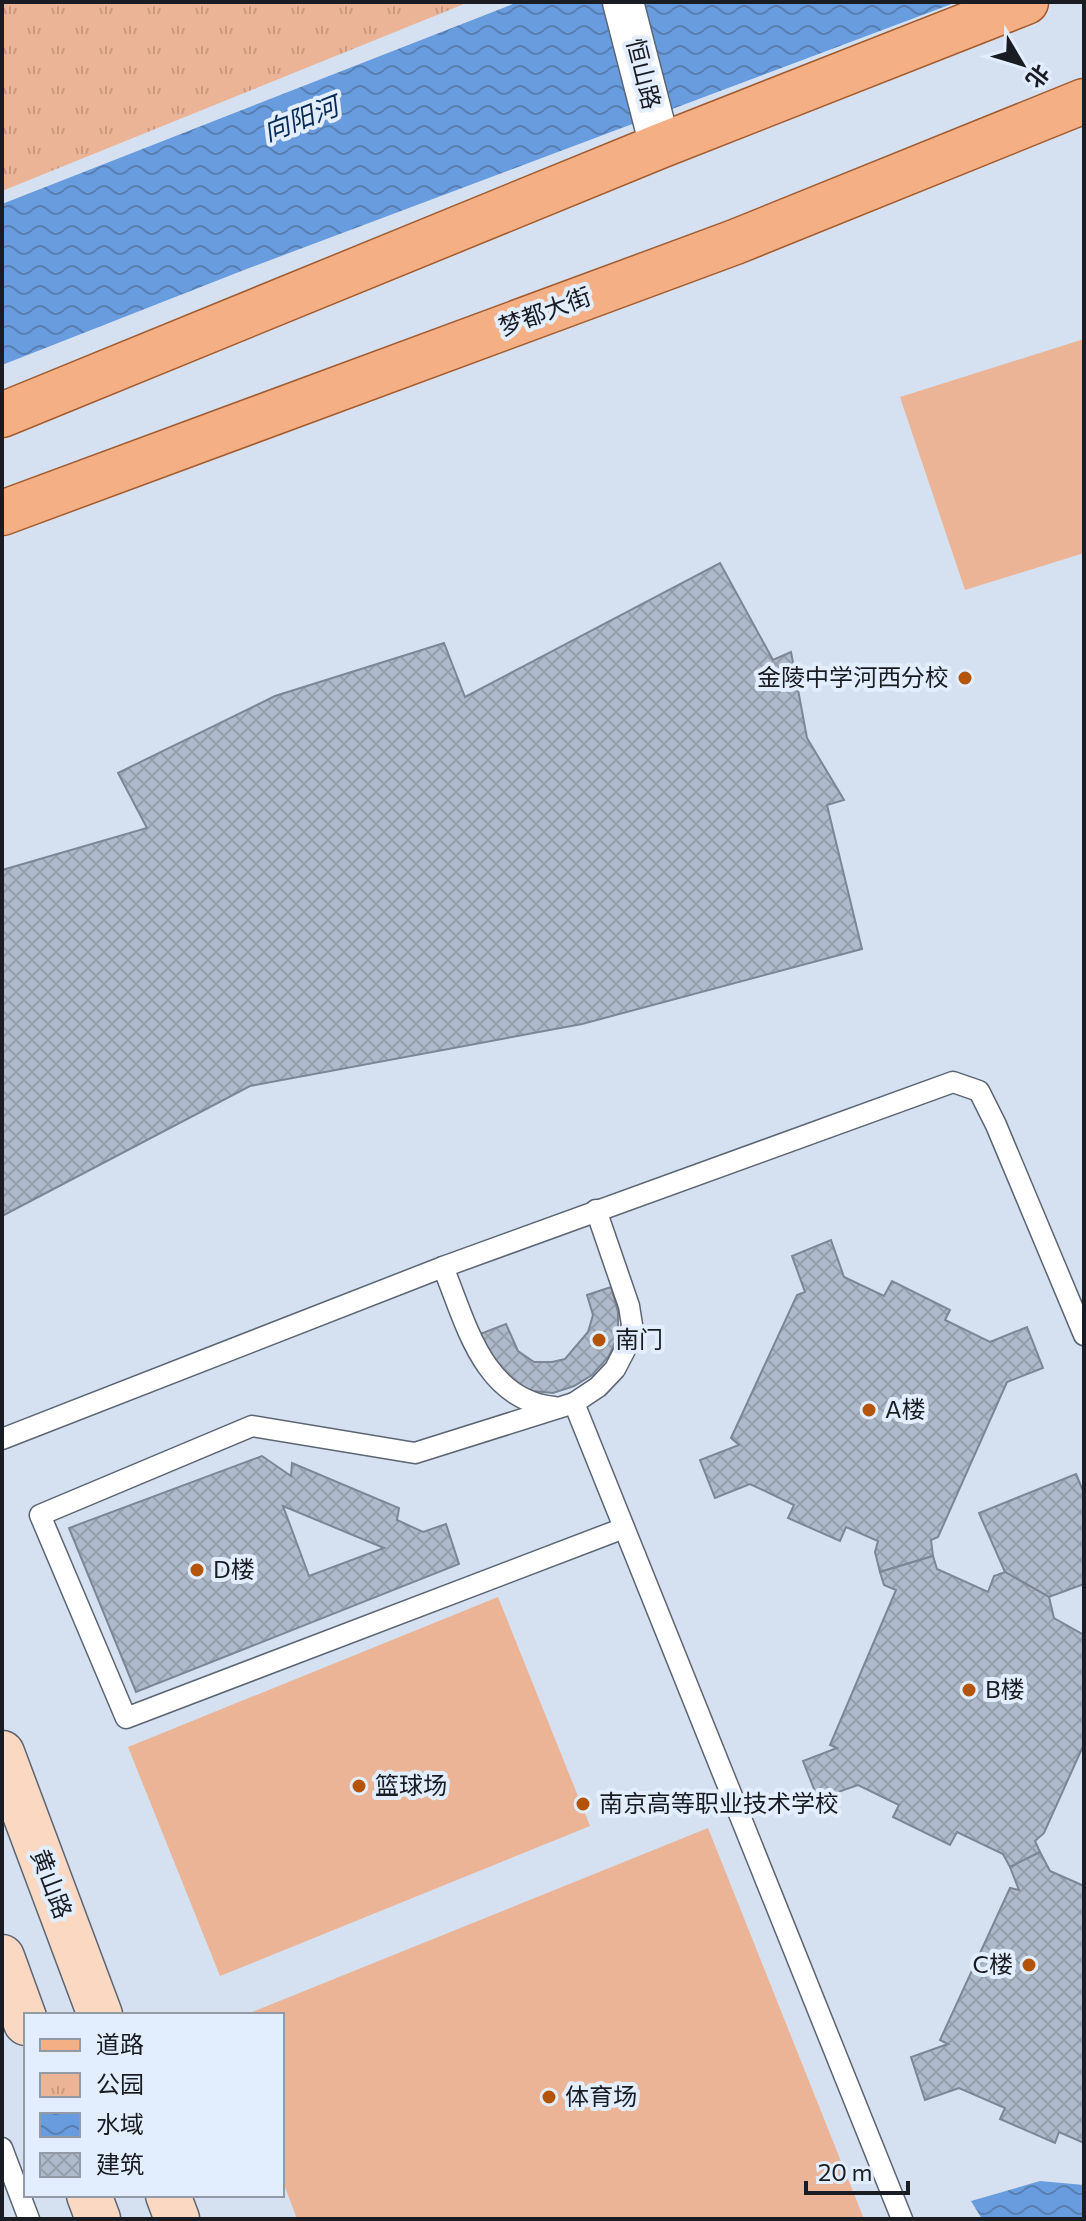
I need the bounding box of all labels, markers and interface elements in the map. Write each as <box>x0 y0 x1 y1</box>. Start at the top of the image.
north arrow <box>982 24 1062 104</box>
street label: 恒山路 <box>622 35 667 112</box>
text: 北 <box>1021 60 1056 94</box>
water label: 向阳河 <box>258 87 347 146</box>
street label: 梦都大街 <box>494 281 595 341</box>
place label: 金陵中学河西分校 <box>757 662 949 691</box>
marker: 金陵中学河西分校 <box>956 669 974 687</box>
place label: 南门 <box>615 1324 663 1353</box>
marker: 南门 <box>590 1331 608 1349</box>
place label: A楼 <box>885 1394 926 1423</box>
marker: A楼 <box>860 1401 878 1419</box>
place label: D楼 <box>213 1554 255 1583</box>
marker: D楼 <box>188 1561 206 1579</box>
place label: B楼 <box>985 1674 1025 1703</box>
marker: B楼 <box>960 1681 978 1699</box>
place label: 篮球场 <box>375 1770 447 1799</box>
marker: 篮球场 <box>350 1777 368 1795</box>
place label: 南京高等职业技术学校 <box>599 1788 839 1817</box>
marker: 南京高等职业技术学校 <box>574 1795 592 1813</box>
street label: 黄山路 <box>26 1845 79 1922</box>
place label: C楼 <box>973 1949 1013 1978</box>
marker: C楼 <box>1020 1956 1038 1974</box>
legend <box>24 2013 284 2197</box>
text: 道路 <box>96 2029 144 2058</box>
text: 公园 <box>96 2069 144 2098</box>
place label: 体育场 <box>565 2081 637 2110</box>
marker: 体育场 <box>540 2088 558 2106</box>
text: 水域 <box>96 2109 144 2138</box>
scale bar <box>806 2145 908 2195</box>
text: 建筑 <box>96 2149 144 2178</box>
text: 20 m <box>818 2157 872 2186</box>

